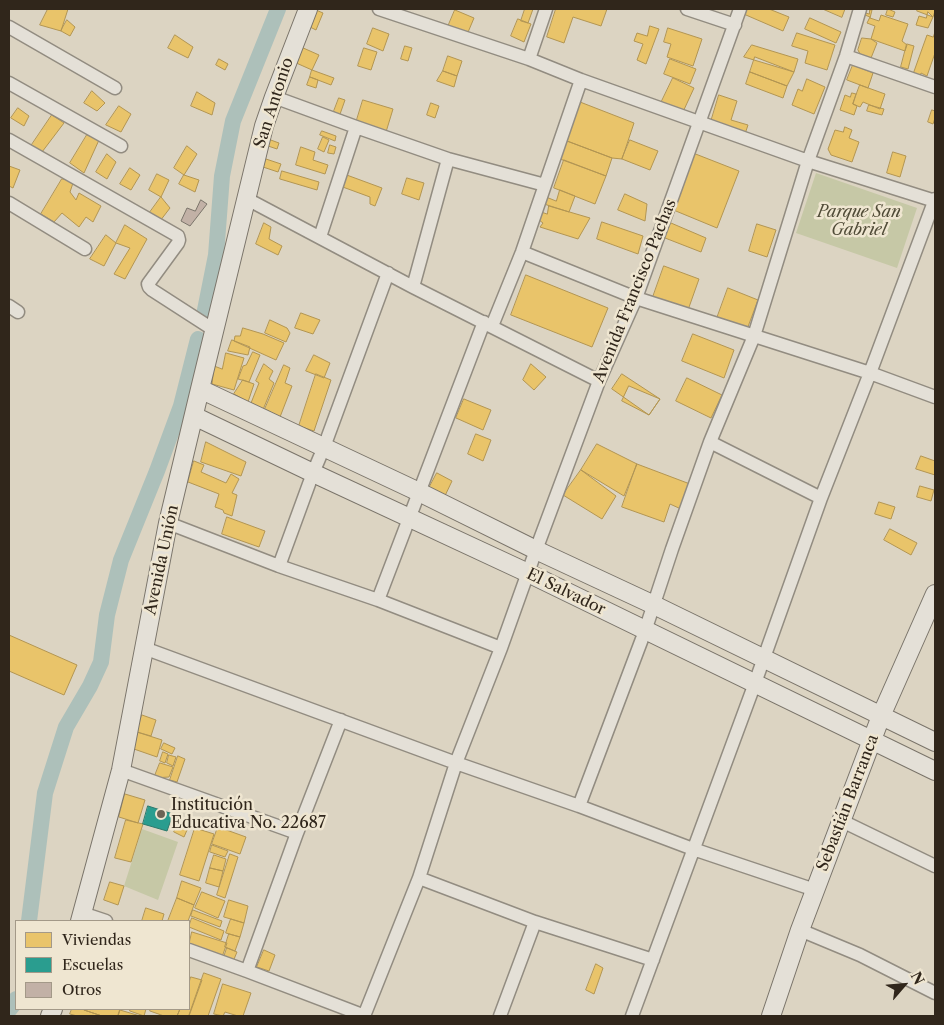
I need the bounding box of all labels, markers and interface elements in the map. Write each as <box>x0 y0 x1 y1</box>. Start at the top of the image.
street label: San Antonio <box>250 55 298 151</box>
street label: Avenida Francisco Pachas <box>589 196 681 386</box>
park label: Parque San Gabriel <box>817 202 901 240</box>
street label: Avenida Unión <box>141 503 183 617</box>
street label: El Salvador <box>523 565 609 619</box>
street label: Sebastián Barranca <box>813 732 883 874</box>
place label: Institución Educativa No. 22687 <box>171 795 326 833</box>
marker: Institución Educativa No. 22687 <box>155 808 167 820</box>
legend <box>15 920 190 1010</box>
text: Viviendas <box>62 930 131 949</box>
text: Escuelas <box>62 955 123 974</box>
north arrow <box>879 960 929 1010</box>
text: N <box>907 969 928 988</box>
text: Otros <box>62 980 102 999</box>

